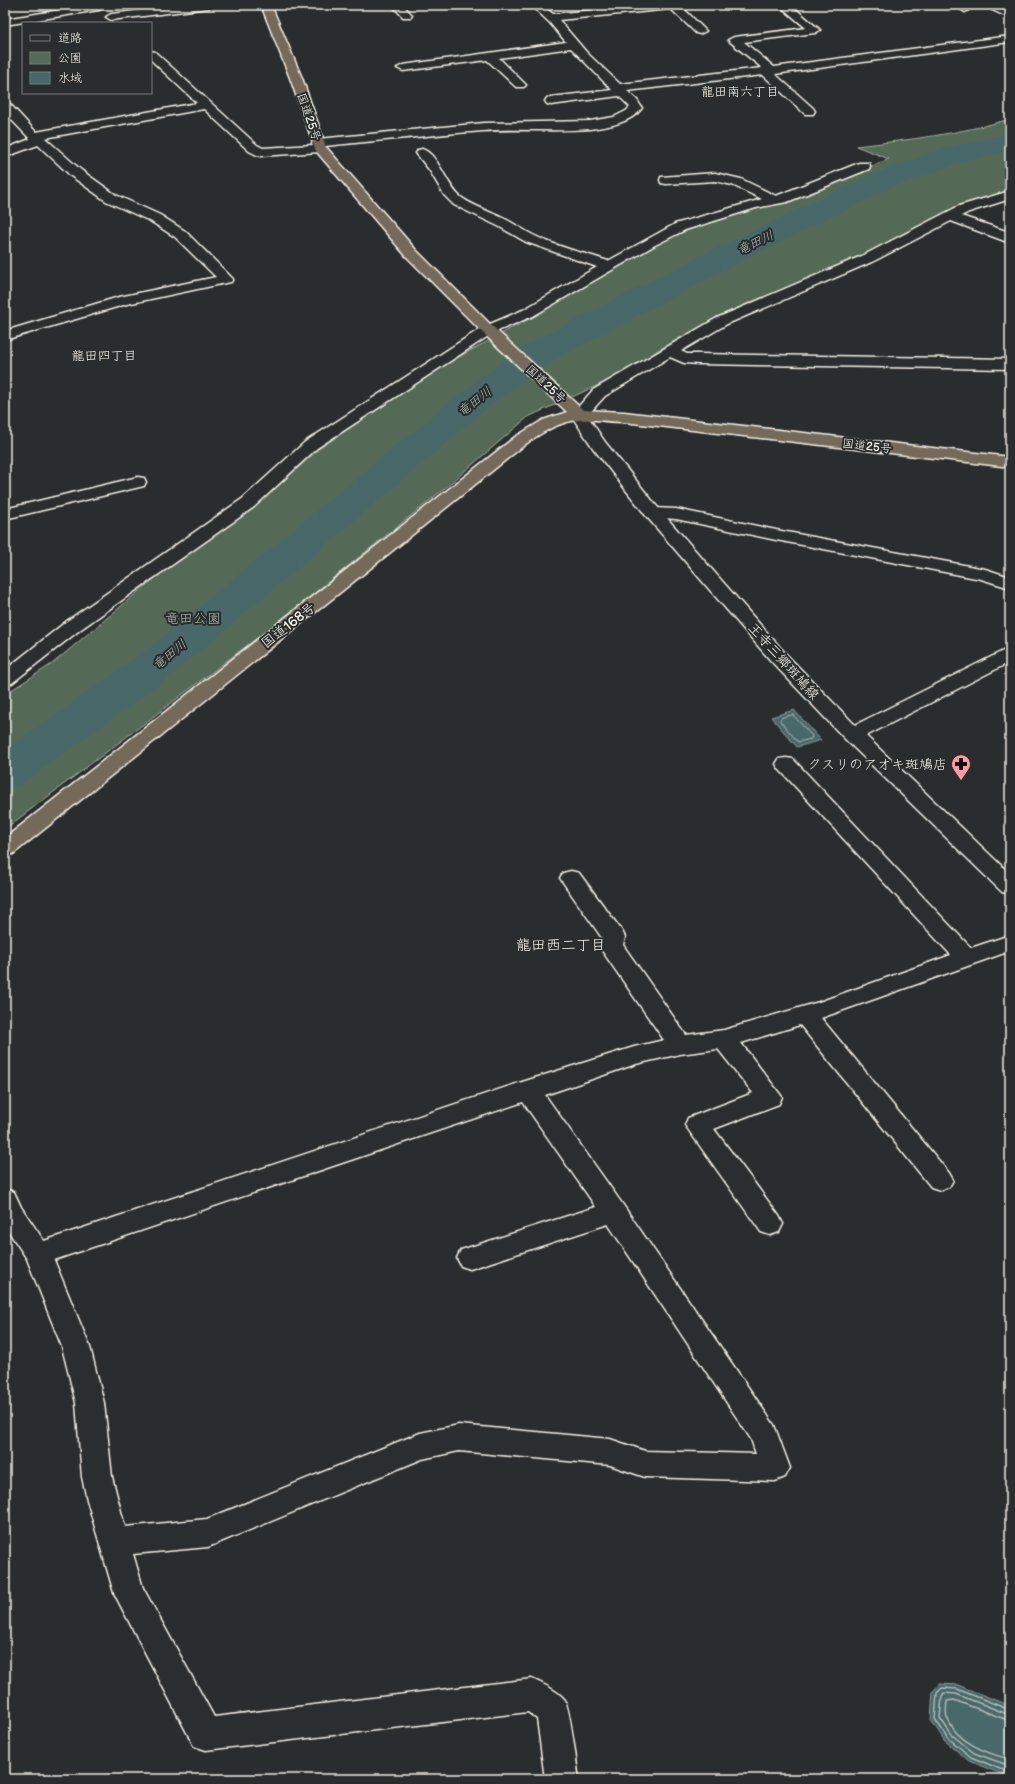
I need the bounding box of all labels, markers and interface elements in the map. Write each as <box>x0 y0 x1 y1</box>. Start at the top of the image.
legend <box>22 22 152 94</box>
text: 道路 <box>58 31 82 46</box>
text: 公園 <box>58 51 82 66</box>
text: 水域 <box>58 71 82 86</box>
district label: 龍田南六丁目 <box>701 84 779 100</box>
street label: 国道25号 <box>293 91 324 143</box>
water label: 竜田川 <box>734 227 776 259</box>
district label: 龍田四丁目 <box>71 348 137 364</box>
street label: 国道25号 <box>522 362 569 407</box>
water label: 竜田川 <box>454 383 495 420</box>
street label: 国道25号 <box>841 436 893 457</box>
street label: 国道168号 <box>258 599 319 652</box>
park label: 竜田公園 <box>165 610 221 627</box>
street label: 王寺三郷斑鳩線 <box>745 619 823 703</box>
water label: 竜田川 <box>149 636 190 673</box>
pharmacy icon: クスリのアオキ斑鳩店 <box>950 753 972 781</box>
place label: クスリのアオキ斑鳩店 <box>807 756 947 773</box>
district label: 龍田西二丁目 <box>516 936 606 955</box>

